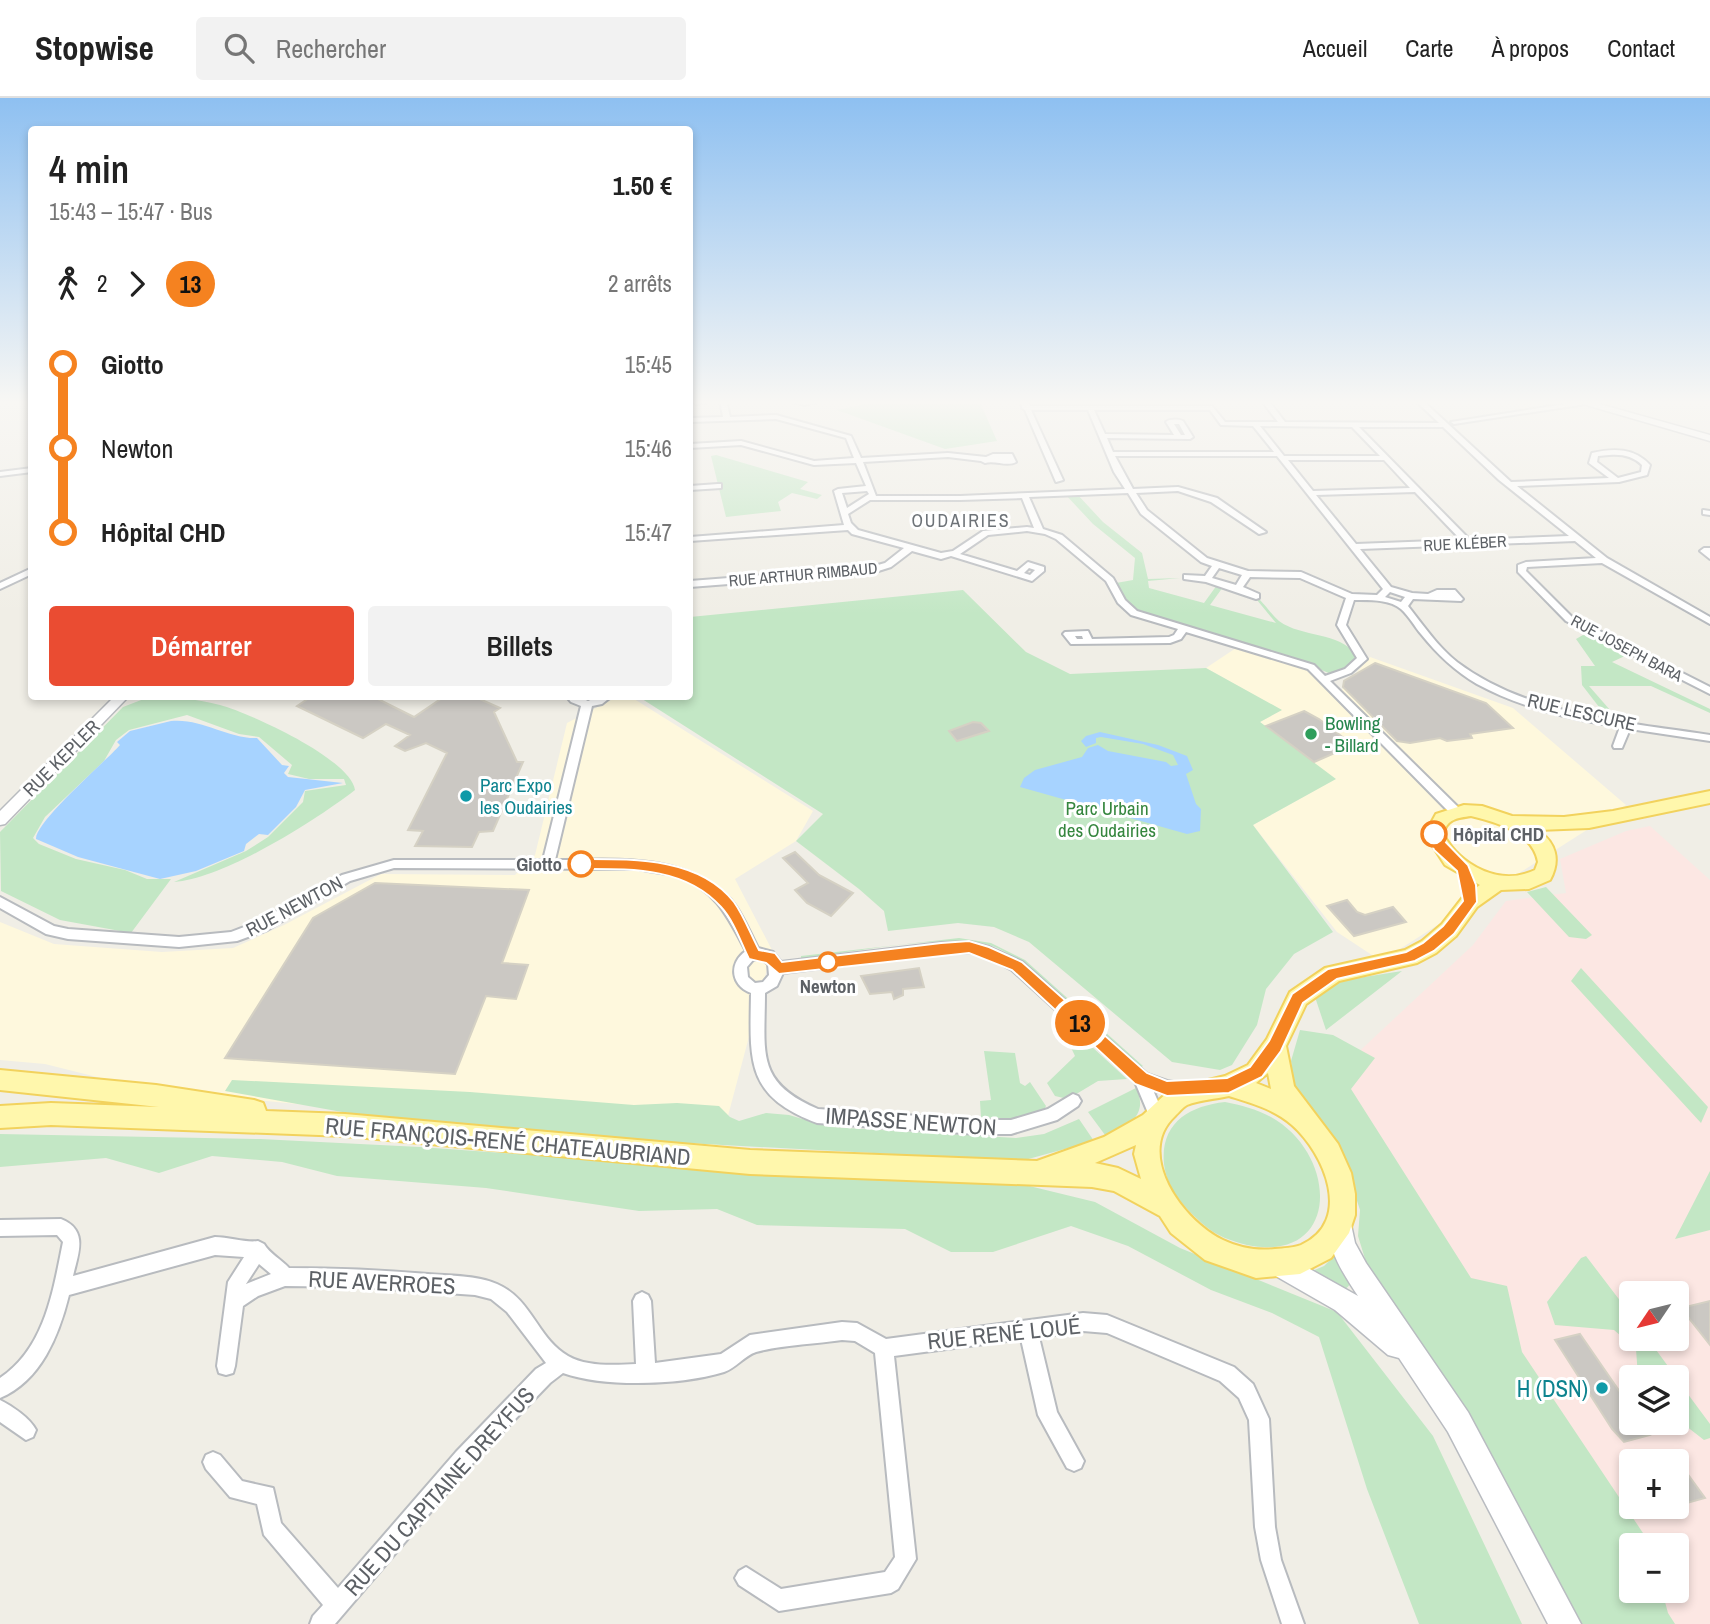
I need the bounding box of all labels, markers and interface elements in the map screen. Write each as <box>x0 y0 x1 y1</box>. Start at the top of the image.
search box <box>196 17 686 80</box>
text: Stopwise <box>35 26 154 70</box>
icon: search <box>220 29 258 67</box>
text: Rechercher <box>276 31 386 66</box>
text: Accueil <box>1303 32 1367 64</box>
text: Carte <box>1405 32 1453 64</box>
text: À propos <box>1491 32 1569 64</box>
text: Contact <box>1607 32 1675 64</box>
text: 4 min <box>49 144 129 195</box>
text: 1.50 € <box>613 168 672 203</box>
text: 15:43 – 15:47 · Bus <box>49 196 213 227</box>
icon: walk <box>49 265 87 303</box>
icon: forward <box>118 265 156 303</box>
text: 2 <box>97 268 108 299</box>
text: 13 <box>180 268 201 300</box>
text: 2 arrêts <box>608 268 672 299</box>
text: Giotto <box>101 347 164 382</box>
text: 15:45 <box>625 349 672 380</box>
text: Newton <box>101 431 173 466</box>
text: 15:46 <box>625 433 672 464</box>
district label: OUDAIRIES <box>911 508 1011 533</box>
text: Hôpital CHD <box>101 515 225 550</box>
text: 15:47 <box>625 517 672 548</box>
street label: RUE KLÉBER <box>1423 530 1508 556</box>
street label: RUE ARTHUR RIMBAUD <box>728 557 878 591</box>
button: Démarrer <box>49 606 354 686</box>
button: Billets <box>368 606 672 686</box>
street label: RUE JOSEPH BARA <box>1567 609 1687 687</box>
street label: RUE LESCURE <box>1525 687 1639 737</box>
place label: Bowling - Billard <box>1325 710 1381 758</box>
street label: RUE KEPLER <box>17 714 105 802</box>
marker: Bowling - Billard <box>1303 726 1319 742</box>
place label: Parc Expo les Oudairies <box>480 772 573 820</box>
marker: Parc Expo les Oudairies <box>458 788 474 804</box>
park label: Parc Urbain des Oudairies <box>1058 795 1156 843</box>
marker: Hôpital CHD <box>1421 821 1447 847</box>
place label: Hôpital CHD <box>1453 821 1544 847</box>
place label: Giotto <box>516 851 562 877</box>
marker: Giotto <box>568 851 594 877</box>
street label: RUE NEWTON <box>241 870 347 942</box>
marker: Newton <box>818 952 838 972</box>
place label: Newton <box>800 973 856 999</box>
line badge: 13 <box>1048 1000 1112 1046</box>
text: 13 <box>1069 1007 1091 1039</box>
street label: IMPASSE NEWTON <box>825 1100 997 1142</box>
street label: RUE FRANÇOIS-RENÉ CHATEAUBRIAND <box>324 1110 692 1172</box>
street label: RUE AVERROES <box>308 1263 456 1301</box>
north arrow <box>1619 1281 1689 1351</box>
map controls <box>1619 1281 1689 1603</box>
street label: RUE RENÉ LOUÉ <box>926 1310 1082 1356</box>
button: layers <box>1619 1365 1689 1435</box>
place label: H (DSN) <box>1517 1373 1588 1404</box>
street label: RUE DU CAPITAINE DREYFUS <box>337 1380 541 1602</box>
marker: H (DSN) <box>1594 1380 1610 1396</box>
button: + <box>1619 1449 1689 1519</box>
button: − <box>1619 1533 1689 1603</box>

